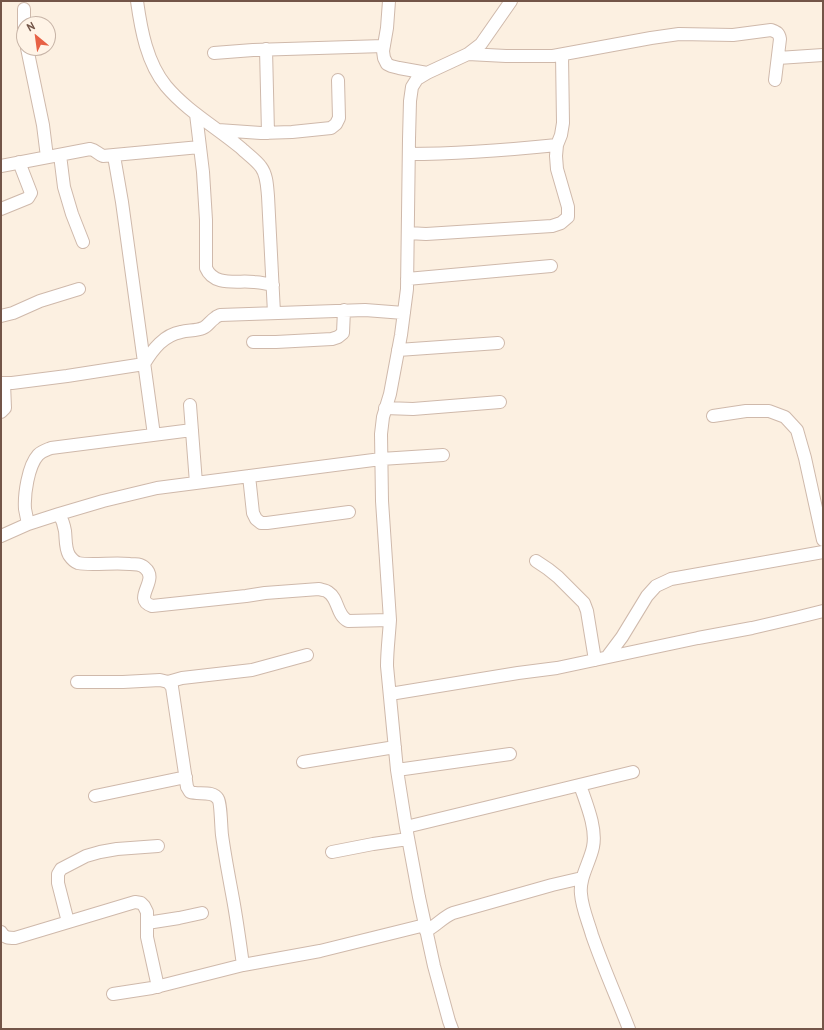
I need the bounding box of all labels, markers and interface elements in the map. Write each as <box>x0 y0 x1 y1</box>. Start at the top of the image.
north arrow <box>16 16 56 56</box>
text: N <box>24 19 37 34</box>

